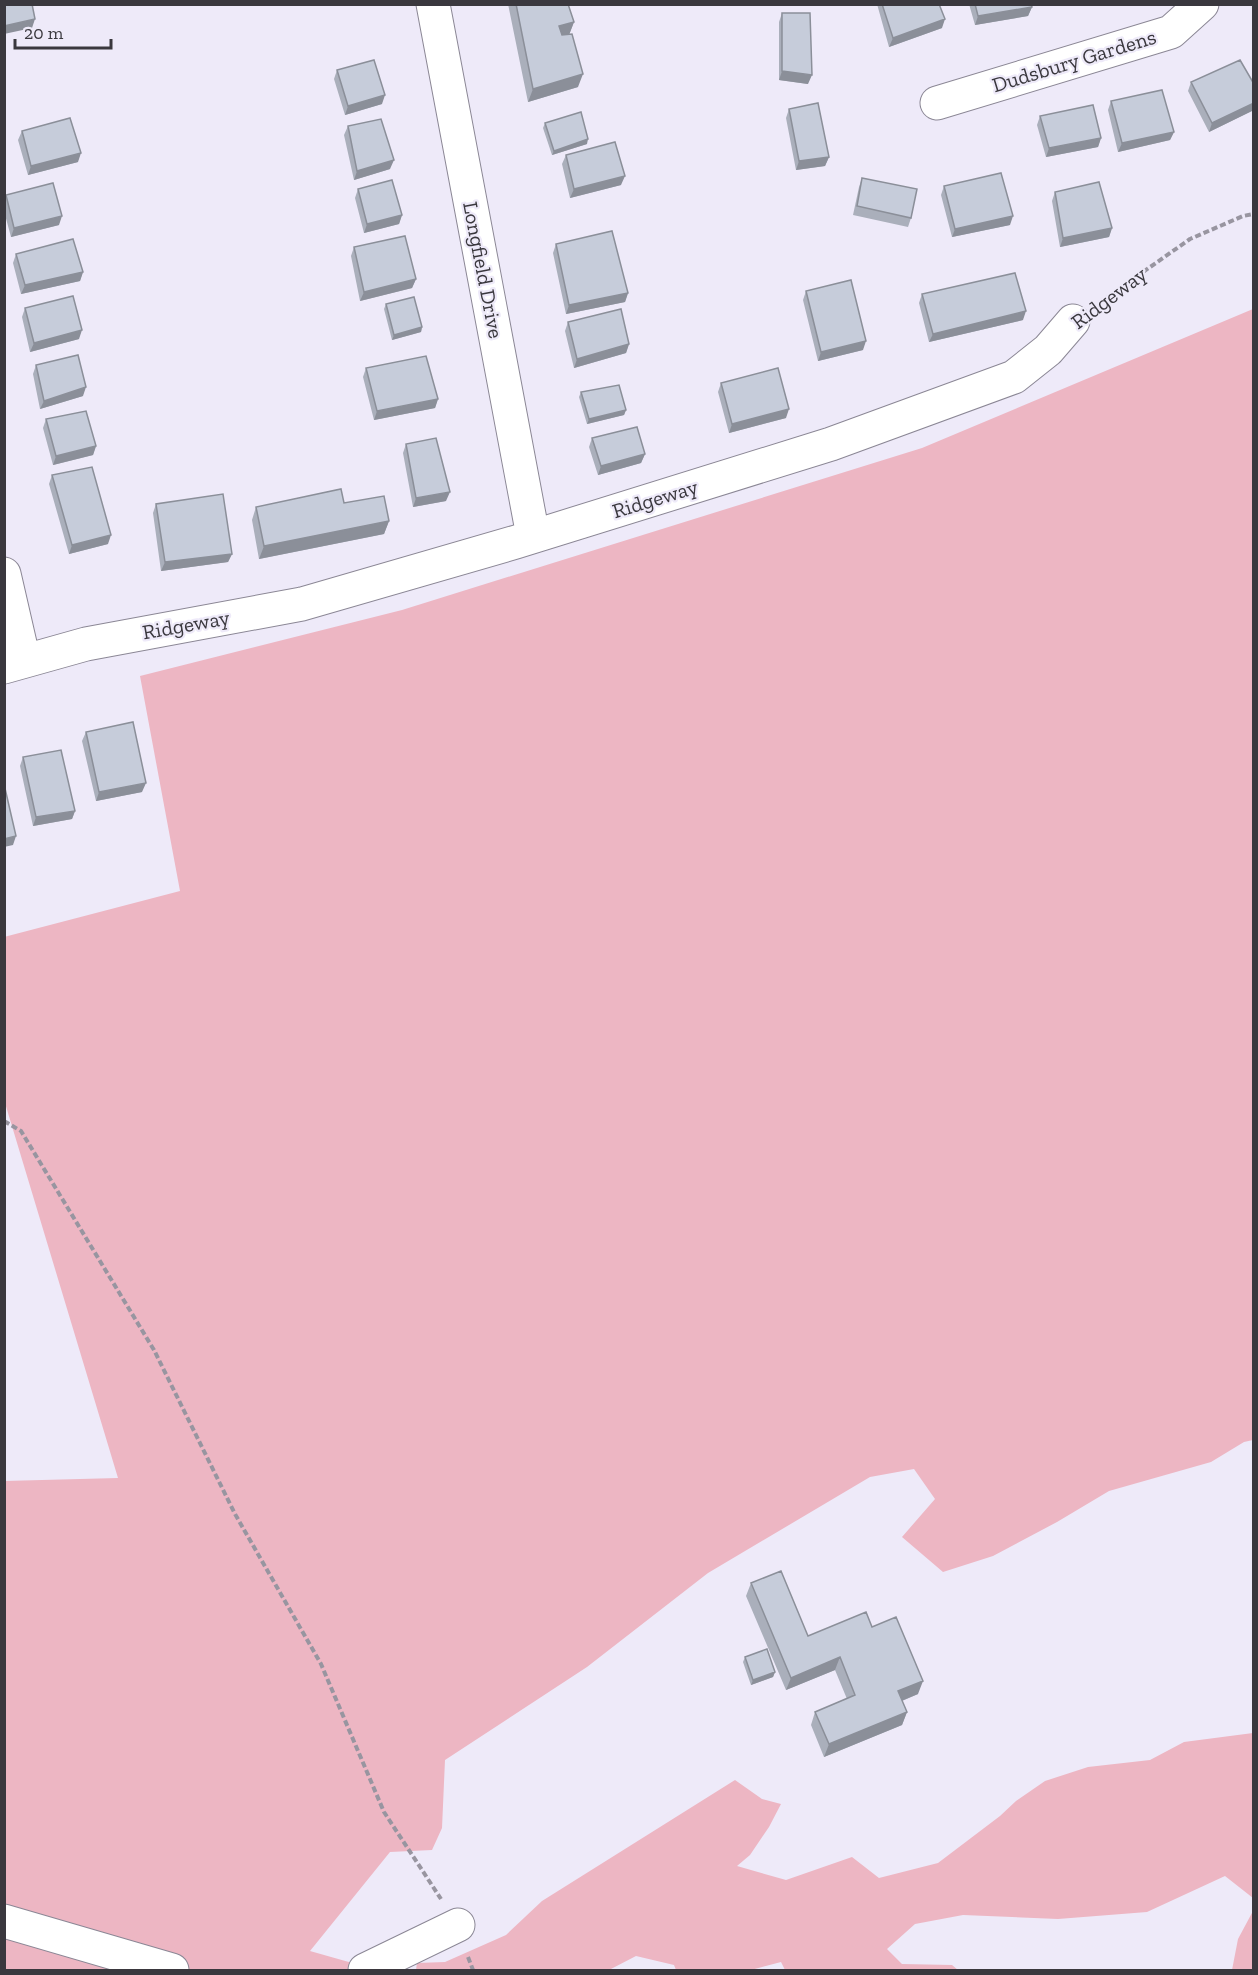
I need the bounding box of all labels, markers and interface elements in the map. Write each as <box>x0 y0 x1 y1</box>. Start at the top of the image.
scale bar <box>15 12 111 50</box>
text: 20 m <box>24 22 64 44</box>
street label: Dudsbury Gardens <box>989 24 1159 97</box>
street label: Longfield Drive <box>458 199 509 341</box>
street label: Ridgeway <box>1066 261 1152 334</box>
street label: Ridgeway <box>609 474 701 523</box>
street label: Ridgeway <box>140 605 232 644</box>

